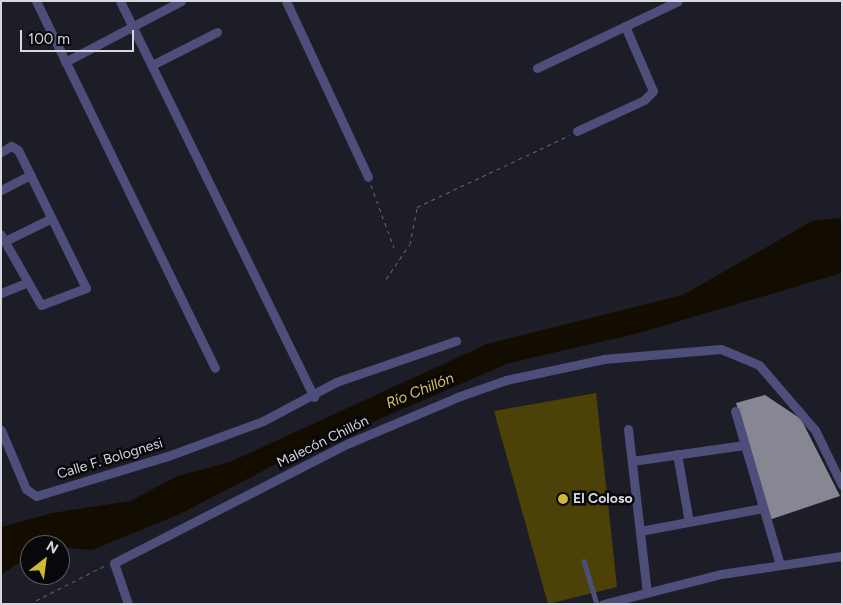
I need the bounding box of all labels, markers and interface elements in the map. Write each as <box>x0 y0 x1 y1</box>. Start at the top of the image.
scale bar <box>22 20 136 52</box>
text: 100 m <box>28 30 70 48</box>
water label: Río Chillón <box>383 369 457 413</box>
street label: Malecón Chillón <box>274 413 372 471</box>
street label: Calle F. Bolognesi <box>55 435 165 483</box>
place label: El Coloso <box>573 491 633 507</box>
marker: El Coloso <box>557 493 569 505</box>
north arrow <box>20 535 70 585</box>
text: N <box>43 537 61 558</box>

